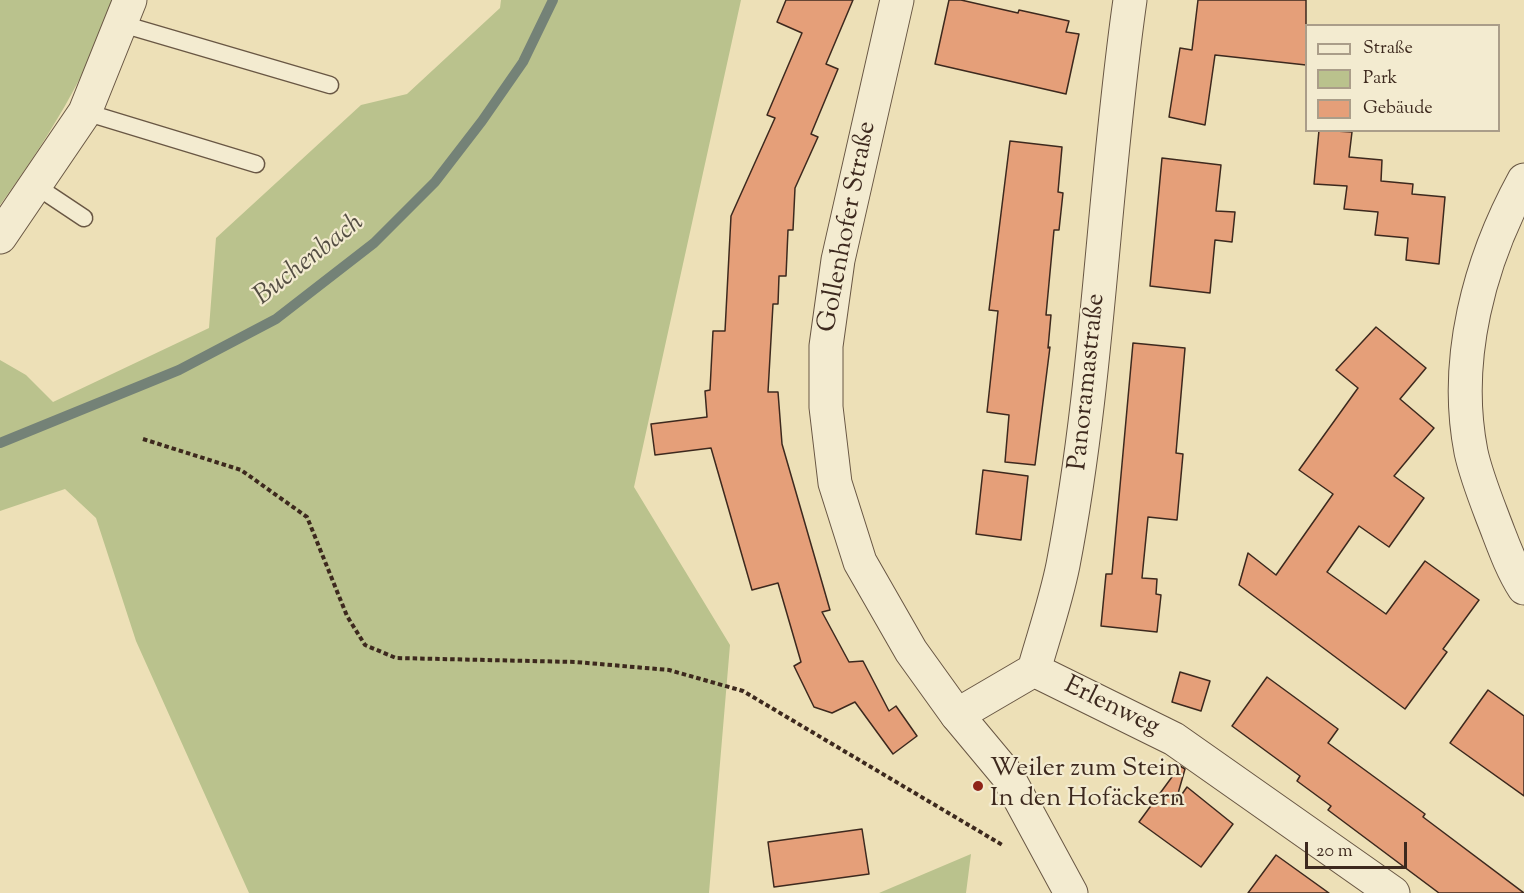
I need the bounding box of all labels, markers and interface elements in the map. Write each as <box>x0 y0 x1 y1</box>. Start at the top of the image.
legend <box>1305 24 1500 132</box>
text: Straße <box>1363 36 1413 62</box>
text: Park <box>1363 66 1397 92</box>
text: Gebäude <box>1363 96 1433 122</box>
street label: Gollenhofer Straße <box>813 119 885 335</box>
water label: Buchenbach <box>249 208 371 314</box>
street label: Panoramastraße <box>1064 292 1114 472</box>
street label: Erlenweg <box>1058 672 1164 744</box>
place label: Weiler zum Stein In den Hofäckern <box>990 755 1185 816</box>
marker: Weiler zum Stein In den Hofäckern <box>971 779 985 793</box>
scale bar <box>1308 830 1410 868</box>
text: 20 m <box>1316 839 1353 865</box>

